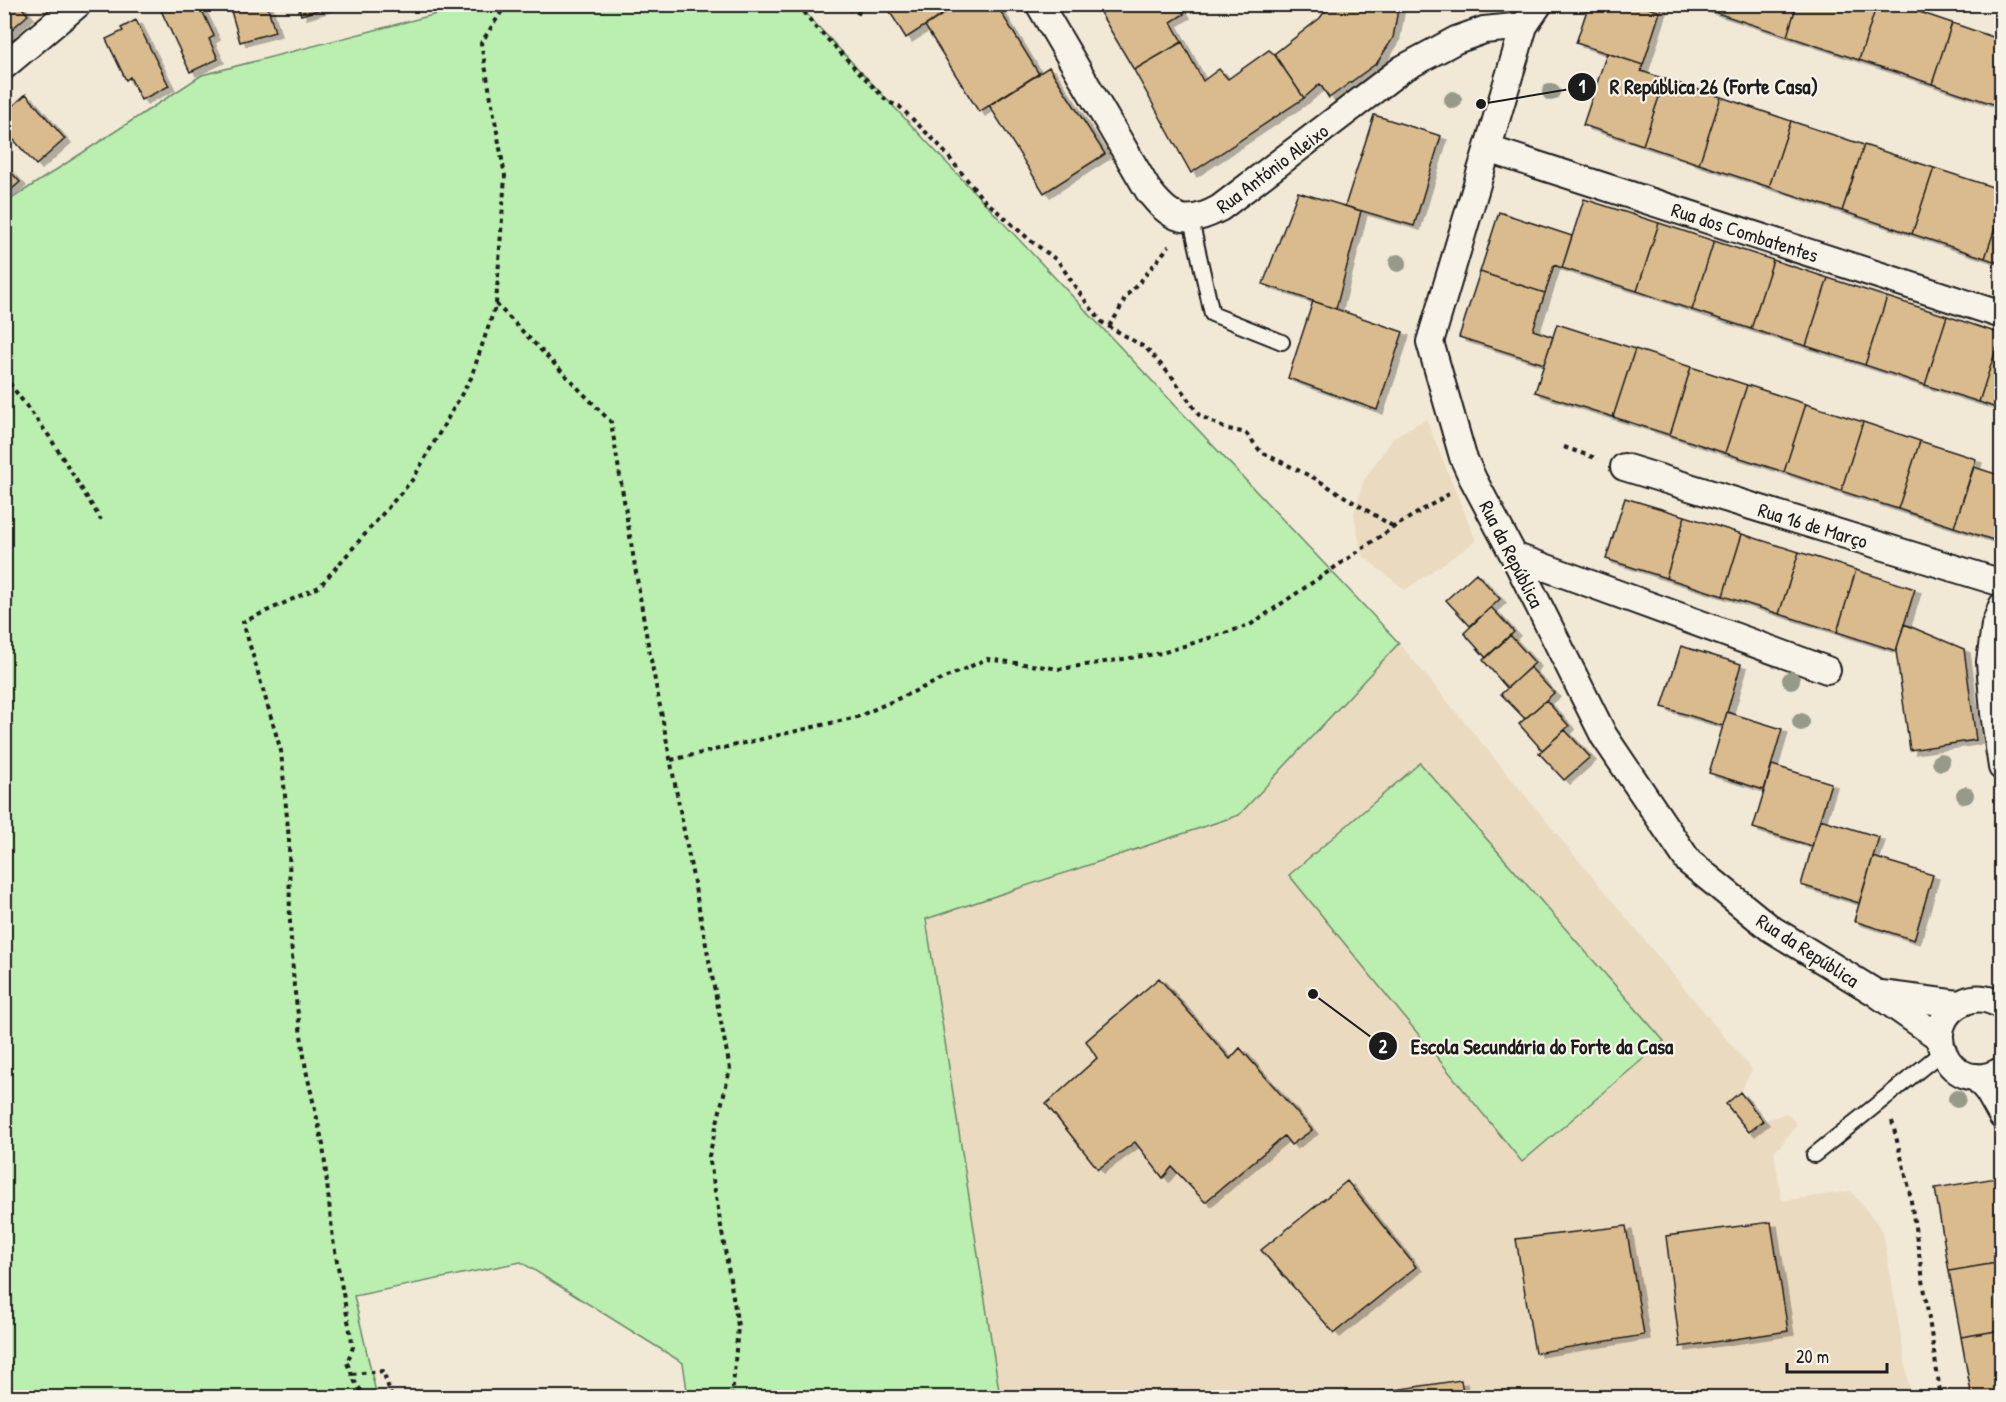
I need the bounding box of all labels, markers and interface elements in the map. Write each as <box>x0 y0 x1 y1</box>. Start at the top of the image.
callout: R República 26 (Forte Casa) <box>1567 67 1830 106</box>
text: R República 26 (Forte Casa) <box>1610 72 1818 102</box>
text: 1 <box>1579 74 1586 99</box>
street label: Rua António Aleixo <box>1210 117 1334 219</box>
street label: Rua dos Combatentes <box>1668 196 1822 269</box>
street label: Rua da República <box>1473 496 1551 612</box>
street label: Rua 16 de Março <box>1755 496 1871 554</box>
street label: Rua da República <box>1752 907 1865 993</box>
callout: Escola Secundária do Forte da Casa <box>1368 1027 1685 1066</box>
text: Escola Secundária do Forte da Casa <box>1411 1032 1674 1061</box>
text: 2 <box>1379 1034 1388 1059</box>
scale bar <box>1787 1336 1888 1374</box>
text: 20 m <box>1796 1344 1829 1369</box>

